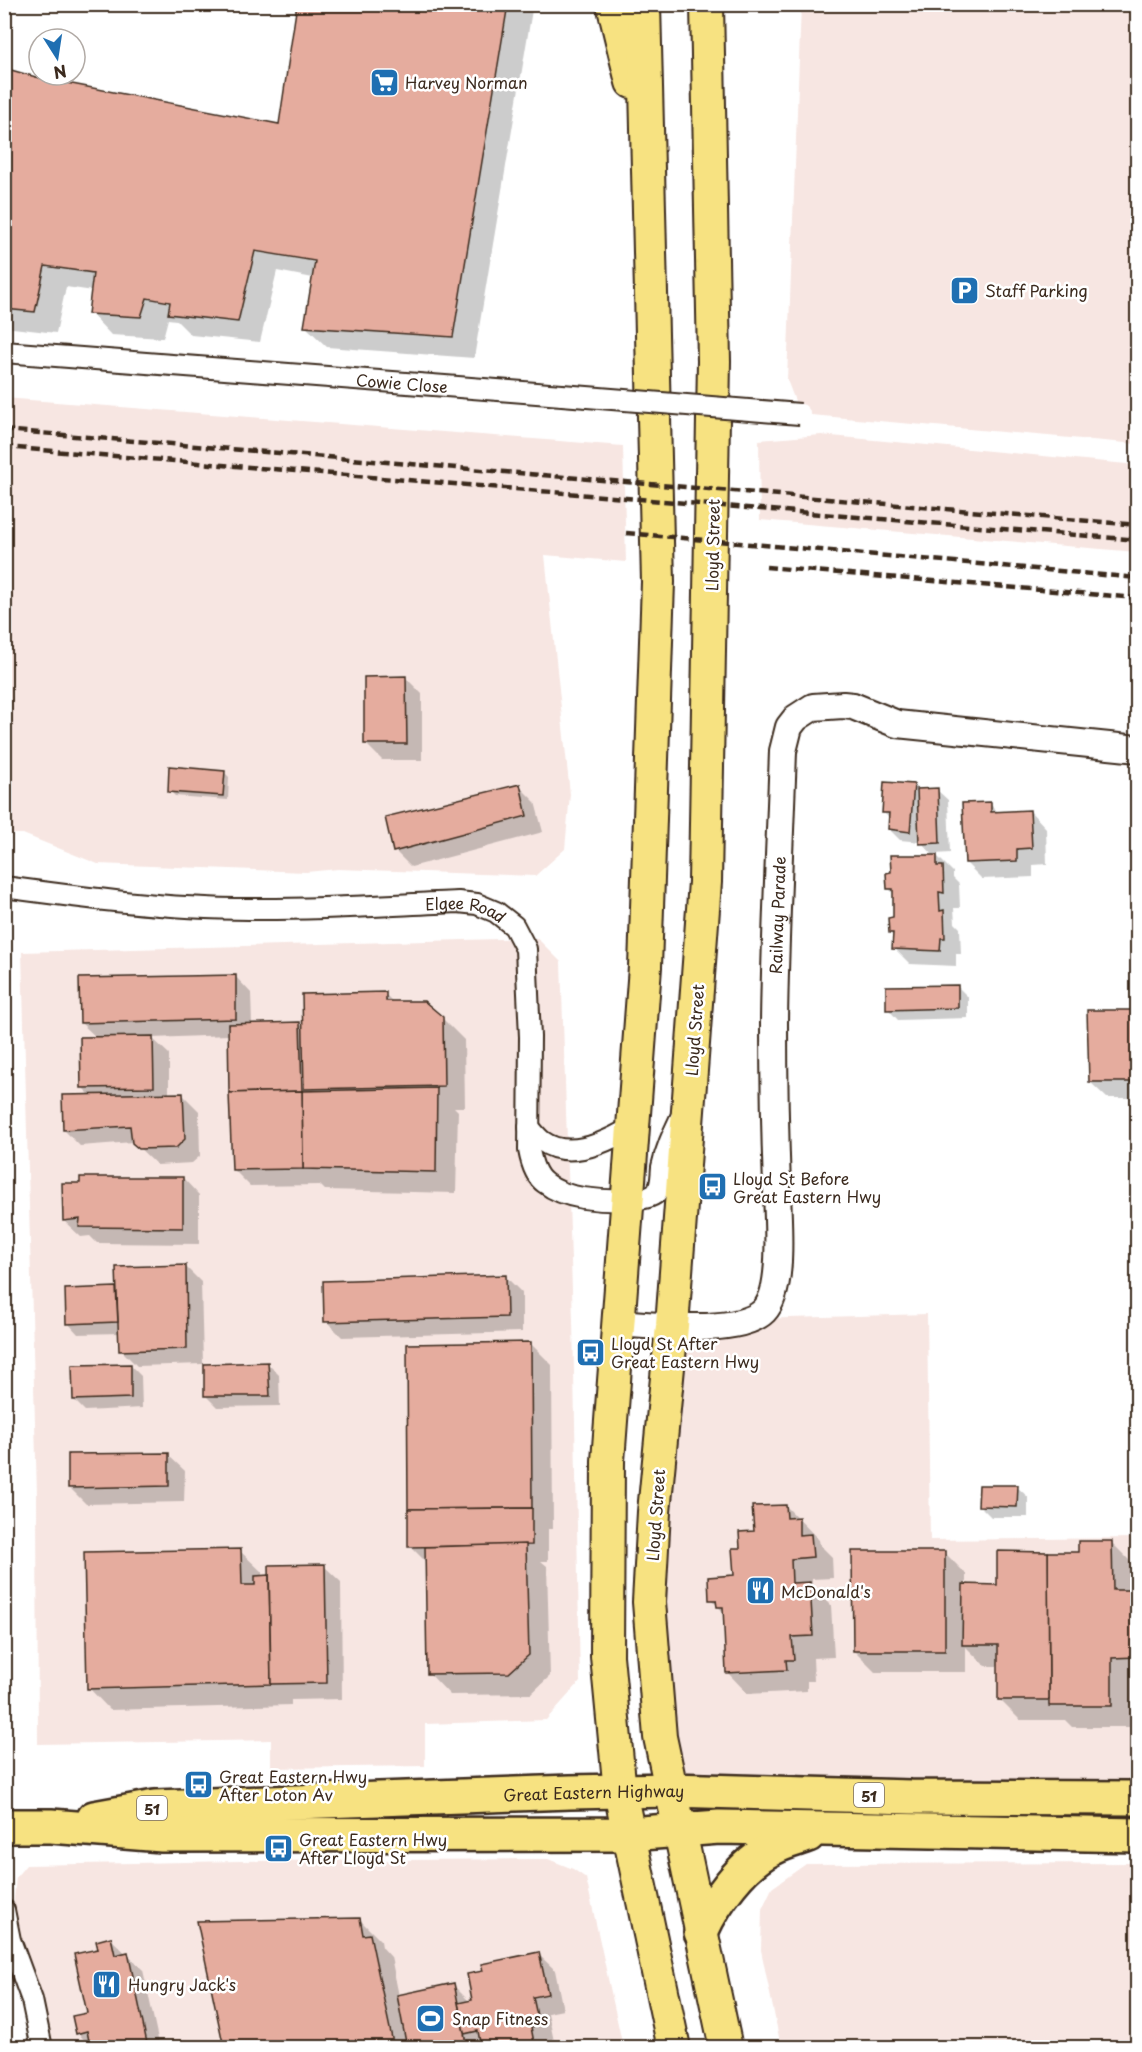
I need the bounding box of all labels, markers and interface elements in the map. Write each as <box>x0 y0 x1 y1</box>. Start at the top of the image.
north arrow <box>27 27 87 87</box>
text: N <box>52 60 69 86</box>
supermarket icon: Harvey Norman <box>368 66 400 98</box>
place label: Harvey Norman <box>405 70 528 94</box>
parking icon: Staff Parking <box>948 274 980 306</box>
place label: Staff Parking <box>985 278 1088 302</box>
street label: Cowie Close <box>355 367 449 398</box>
street label: Lloyd Street <box>699 498 725 591</box>
street label: Railway Parade <box>763 856 791 975</box>
street label: Elgee Road <box>425 890 512 928</box>
street label: Lloyd Street <box>679 983 709 1077</box>
place label: Lloyd St Before Great Eastern Hwy <box>733 1166 881 1208</box>
bus stop icon: Lloyd St Before Great Eastern Hwy <box>696 1171 728 1203</box>
place label: Lloyd St After Great Eastern Hwy <box>611 1331 759 1373</box>
bus stop icon: Lloyd St After Great Eastern Hwy <box>574 1336 606 1368</box>
street label: Lloyd Street <box>640 1468 670 1562</box>
restaurant icon: McDonald's <box>744 1575 776 1607</box>
place label: McDonald's <box>781 1579 871 1603</box>
place label: Great Eastern Hwy After Loton Av <box>219 1764 367 1806</box>
bus stop icon: Great Eastern Hwy After Loton Av <box>182 1769 214 1801</box>
street label: Great Eastern Highway <box>503 1778 685 1806</box>
road number: 51 <box>854 1783 884 1807</box>
road number: 51 <box>137 1796 167 1820</box>
place label: Great Eastern Hwy After Lloyd St <box>299 1827 447 1869</box>
bus stop icon: Great Eastern Hwy After Lloyd St <box>262 1832 294 1864</box>
restaurant icon: Hungry Jack's <box>91 1968 123 2000</box>
place label: Hungry Jack's <box>128 1972 236 1996</box>
sports icon: Snap Fitness <box>415 2002 447 2034</box>
place label: Snap Fitness <box>452 2006 548 2030</box>

